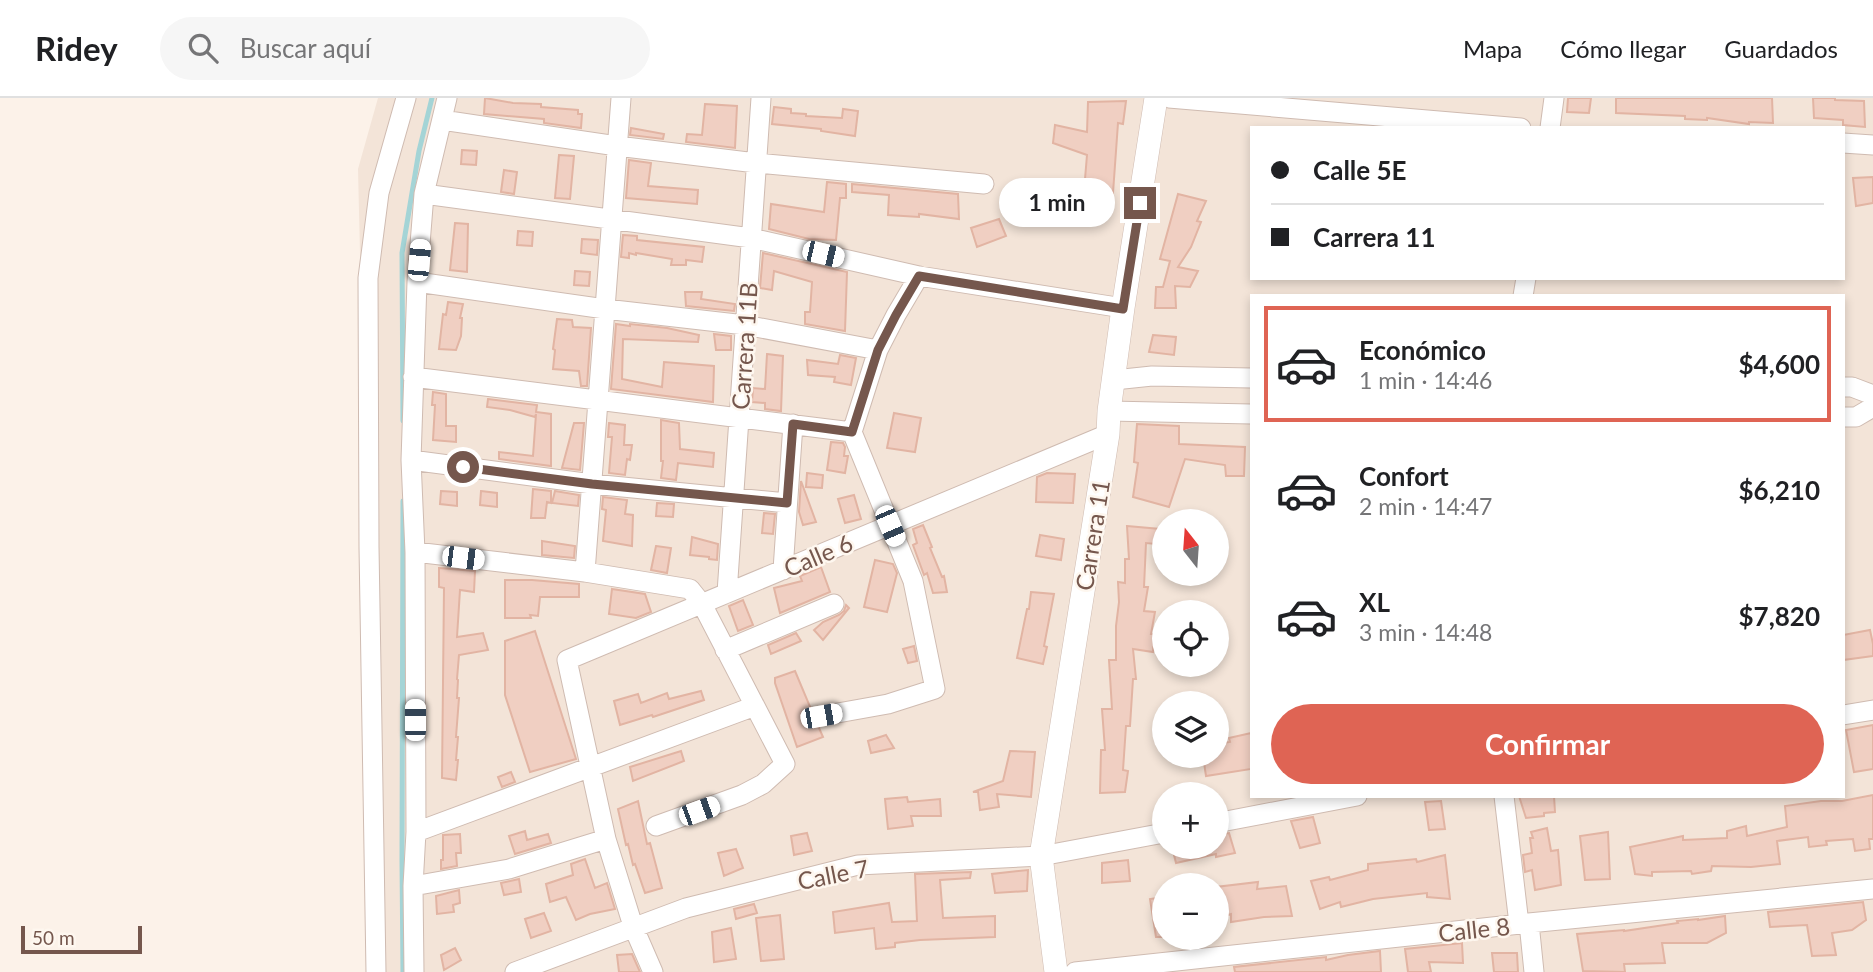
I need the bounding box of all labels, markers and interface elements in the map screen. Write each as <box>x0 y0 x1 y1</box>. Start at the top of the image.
search box <box>160 17 650 80</box>
text: Ridey <box>35 28 118 68</box>
icon: search <box>184 29 222 67</box>
text: Buscar aquí <box>240 32 371 64</box>
text: Mapa <box>1463 34 1522 63</box>
text: Cómo llegar <box>1560 34 1686 63</box>
text: Guardados <box>1724 34 1838 63</box>
text: Calle 5E <box>1313 154 1407 186</box>
callout: 1 min <box>1000 178 1116 228</box>
route end <box>1124 187 1156 219</box>
text: 1 min <box>1028 188 1086 216</box>
text: Carrera 11 <box>1313 221 1436 253</box>
car <box>407 238 432 282</box>
car <box>801 239 846 269</box>
street label: Carrera 11B <box>725 281 763 411</box>
icon: car <box>1275 333 1338 396</box>
text: Económico <box>1359 334 1486 366</box>
text: $4,600 <box>1739 348 1820 380</box>
text: 1 min · 14:46 <box>1359 366 1492 394</box>
route start <box>447 451 479 483</box>
icon: car <box>1275 459 1338 522</box>
text: Confort <box>1359 460 1449 492</box>
text: $6,210 <box>1739 474 1820 506</box>
street label: Carrera 11 <box>1069 477 1115 593</box>
text: 2 min · 14:47 <box>1359 492 1492 520</box>
car <box>873 503 908 549</box>
north arrow <box>1152 509 1228 586</box>
map controls <box>1152 509 1229 950</box>
street label: Calle 6 <box>779 528 857 582</box>
car <box>441 545 486 571</box>
icon: car <box>1275 585 1338 648</box>
text: XL <box>1359 586 1390 618</box>
button: locate <box>1152 600 1229 677</box>
text: $7,820 <box>1739 600 1820 632</box>
text: 3 min · 14:48 <box>1359 618 1492 646</box>
button: layers <box>1152 691 1229 768</box>
car <box>405 699 426 741</box>
car <box>799 702 844 730</box>
button: Confirmar <box>1271 704 1824 784</box>
button: + <box>1152 782 1229 859</box>
car <box>676 794 723 828</box>
street label: Calle 7 <box>795 853 871 895</box>
button: − <box>1152 873 1229 950</box>
street label: Calle 8 <box>1437 911 1511 947</box>
scale bar <box>21 923 142 955</box>
text: 50 m <box>32 926 75 949</box>

